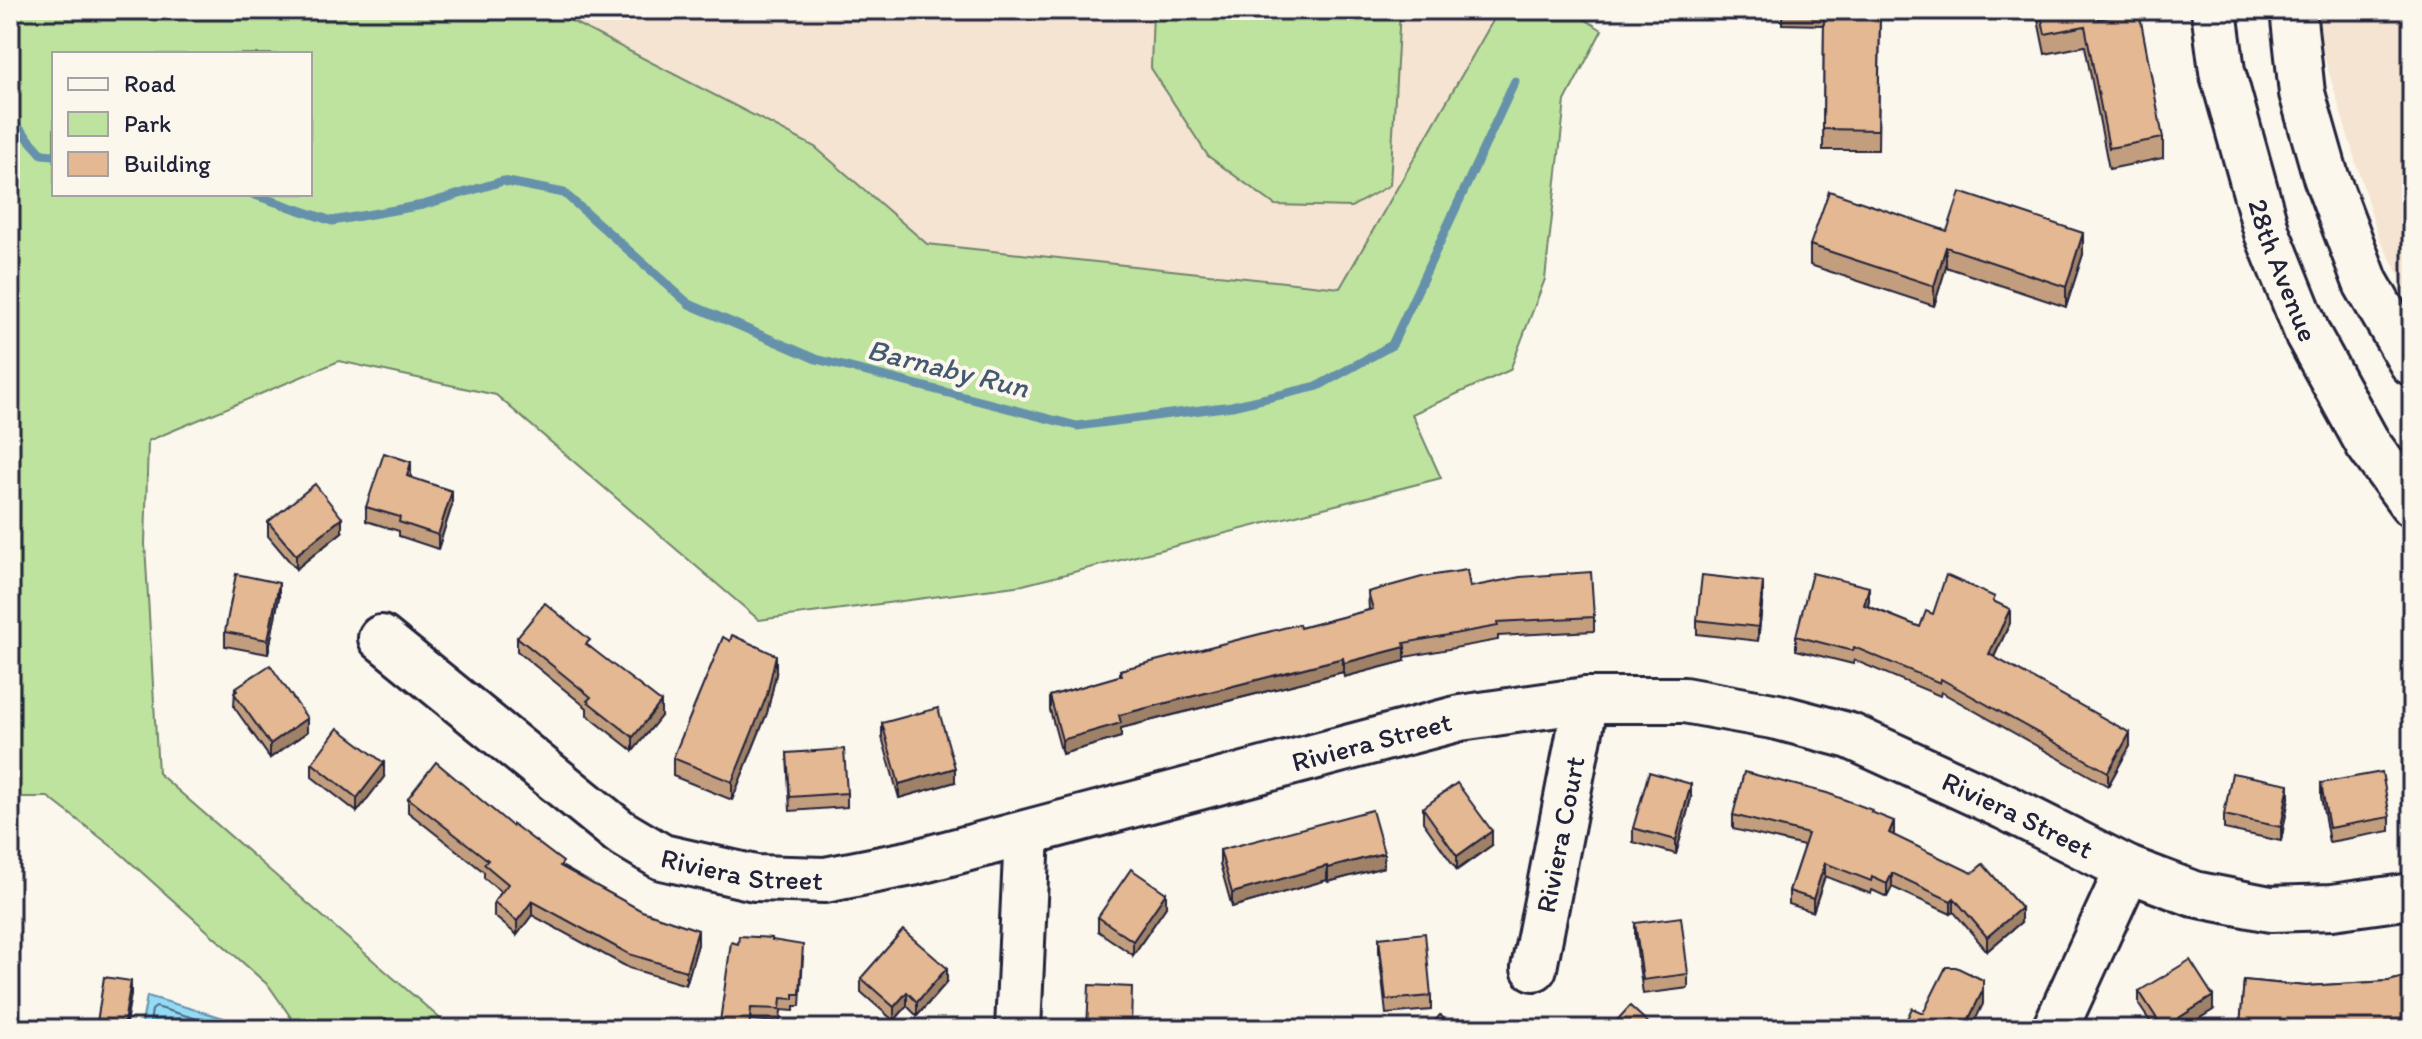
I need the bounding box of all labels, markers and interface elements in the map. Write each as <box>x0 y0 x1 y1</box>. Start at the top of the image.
legend <box>52 52 312 196</box>
text: Road <box>124 69 176 98</box>
text: Park <box>124 109 171 138</box>
text: Building <box>124 149 211 178</box>
street label: 28th Avenue <box>2241 195 2326 346</box>
water label: Barnaby Run <box>863 330 1033 406</box>
street label: Riviera Street <box>1288 704 1455 779</box>
street label: Riviera Court <box>1528 753 1592 916</box>
street label: Riviera Street <box>1937 764 2099 866</box>
street label: Riviera Street <box>658 840 823 897</box>

